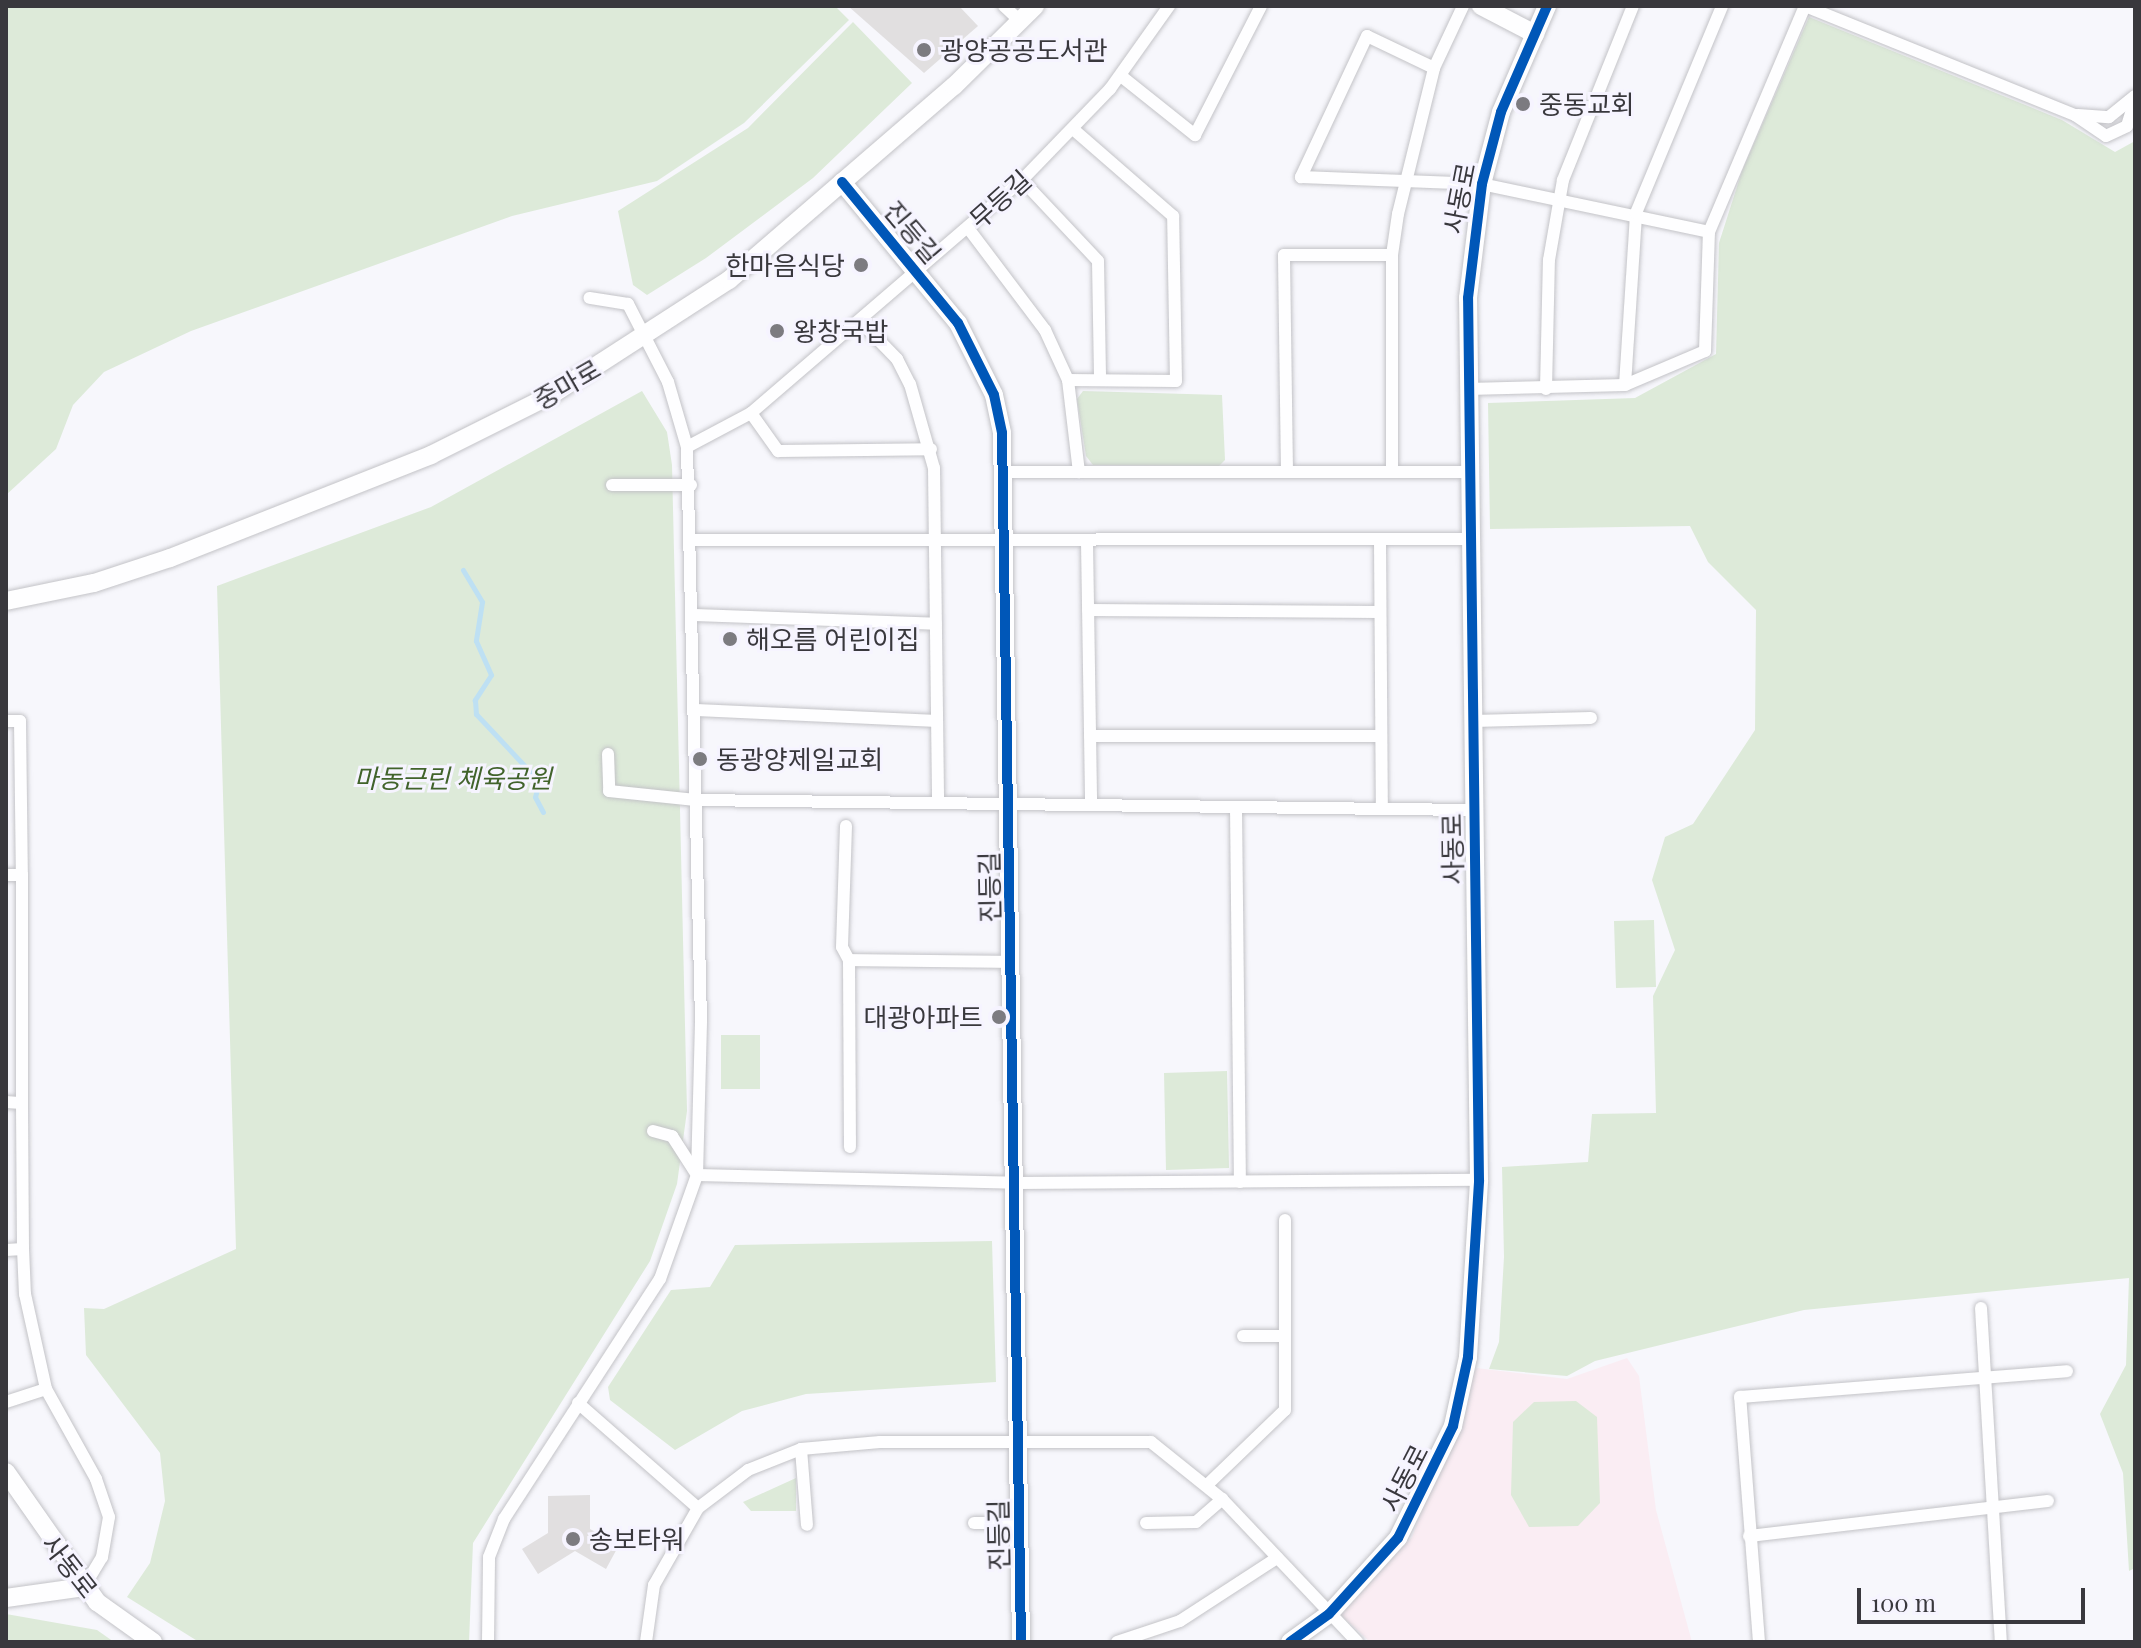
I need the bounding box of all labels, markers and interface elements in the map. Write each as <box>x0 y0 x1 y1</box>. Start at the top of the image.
place label: 광양공공도서관 <box>940 34 1107 66</box>
marker: 광양공공도서관 <box>915 41 933 59</box>
place label: 중동교회 <box>1539 88 1635 120</box>
marker: 중동교회 <box>1514 95 1532 113</box>
street label: 사동로 <box>1437 160 1481 236</box>
street label: 무등길 <box>963 163 1037 235</box>
street label: 진등길 <box>878 194 948 270</box>
place label: 한마음식당 <box>725 249 845 281</box>
marker: 한마음식당 <box>852 256 870 274</box>
place label: 왕창국밥 <box>793 315 889 347</box>
marker: 왕창국밥 <box>768 322 786 340</box>
street label: 중마로 <box>528 353 606 415</box>
place label: 해오름 어린이집 <box>746 623 920 655</box>
marker: 해오름 어린이집 <box>721 630 739 648</box>
place label: 동광양제일교회 <box>716 743 883 775</box>
marker: 동광양제일교회 <box>691 750 709 768</box>
park label: 마동근린 체육공원 <box>354 762 552 794</box>
street label: 사동로 <box>1436 813 1468 885</box>
street label: 진등길 <box>973 851 1005 923</box>
place label: 대광아파트 <box>863 1001 983 1033</box>
marker: 대광아파트 <box>990 1008 1008 1026</box>
street label: 사동로 <box>1374 1439 1434 1517</box>
street label: 진등길 <box>982 1499 1014 1571</box>
place label: 송보타워 <box>589 1523 685 1555</box>
street label: 사동로 <box>36 1528 104 1604</box>
marker: 송보타워 <box>564 1530 582 1548</box>
scale bar <box>1861 1572 2089 1622</box>
text: 100 m <box>1871 1586 1936 1618</box>

